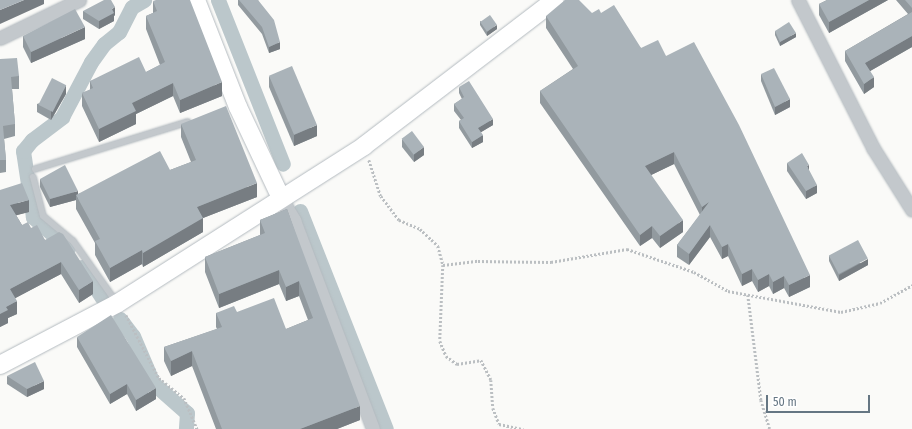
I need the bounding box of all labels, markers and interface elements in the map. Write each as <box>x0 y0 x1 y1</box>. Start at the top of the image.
scale bar <box>768 387 872 413</box>
text: 50 m <box>773 395 797 409</box>

